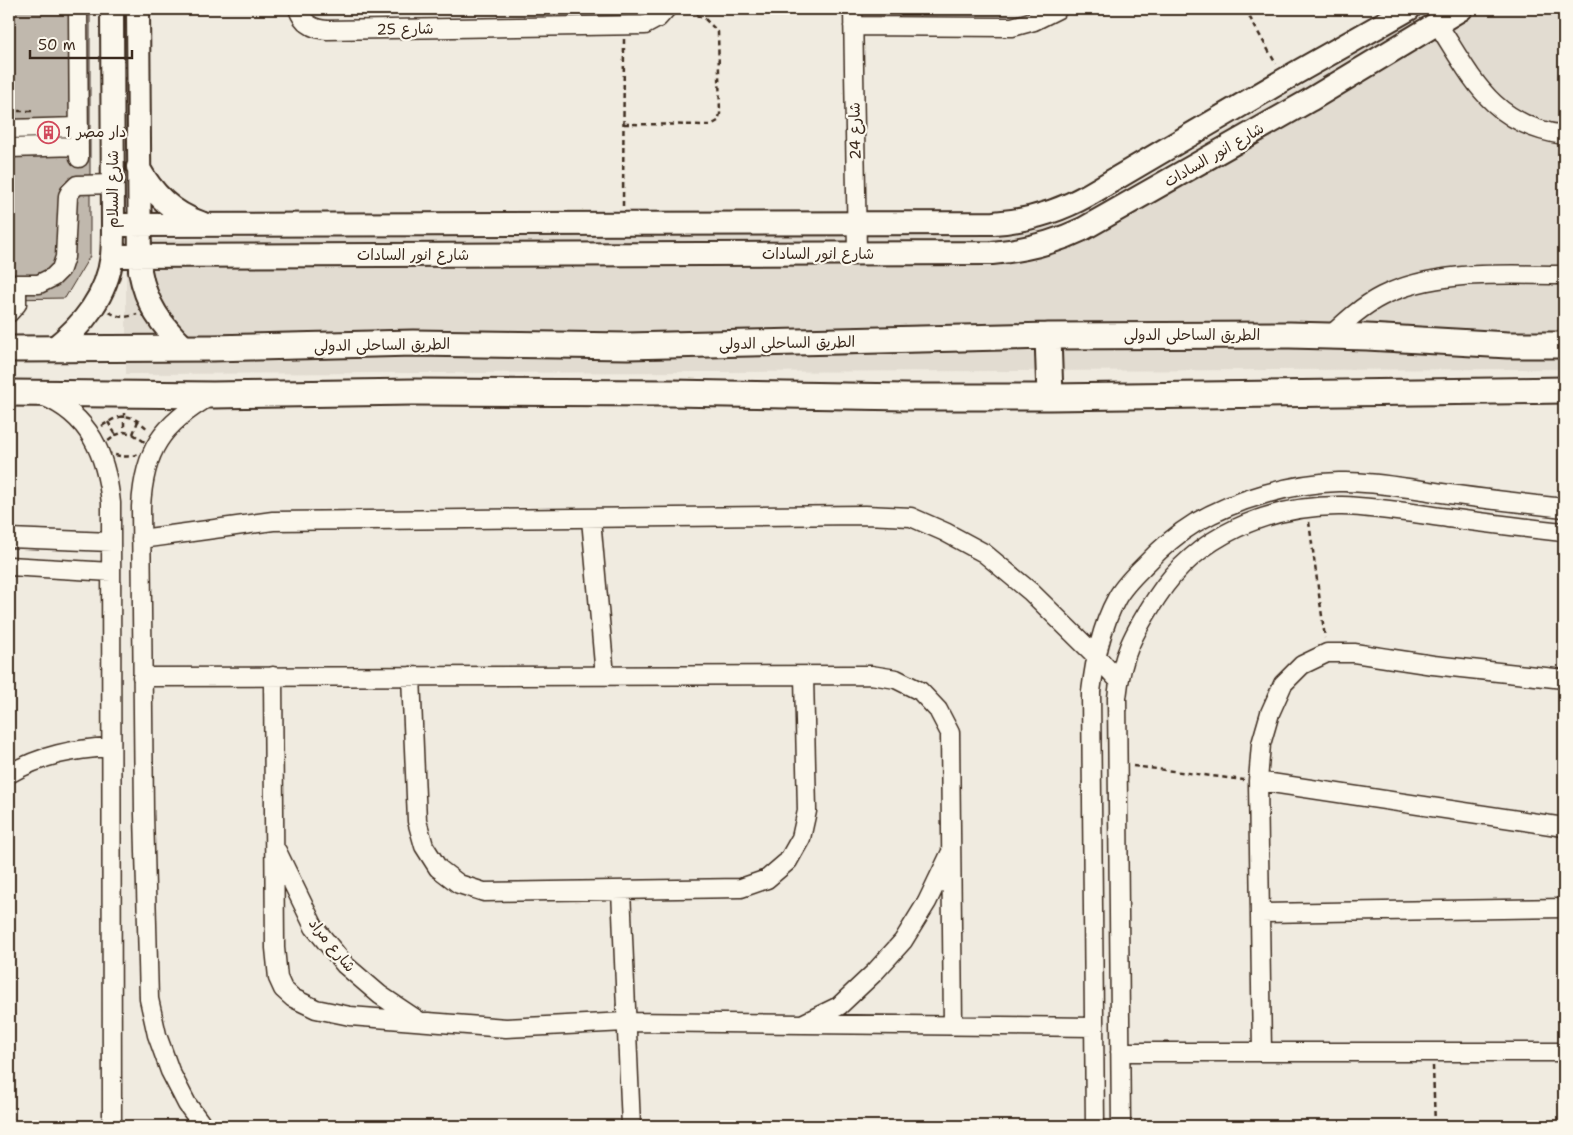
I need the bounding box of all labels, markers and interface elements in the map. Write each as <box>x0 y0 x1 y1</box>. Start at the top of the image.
street label: شارع 25 <box>376 19 434 39</box>
scale bar <box>30 28 132 60</box>
text: 50 m <box>38 35 76 55</box>
street label: شارع 24 <box>844 102 866 160</box>
street label: شارع انور السادات <box>1160 118 1268 192</box>
building icon: دار مصر 1 <box>37 120 61 144</box>
place label: دار مصر 1 <box>65 122 126 142</box>
street label: شارع السلام <box>103 150 124 228</box>
street label: شارع انور السادات <box>762 244 874 264</box>
street label: شارع انور السادات <box>357 245 469 265</box>
street label: الطريق الساحلى الدولى <box>1124 325 1260 345</box>
street label: الطريق الساحلى الدولى <box>719 332 855 354</box>
street label: الطريق الساحلى الدولى <box>314 334 450 356</box>
street label: شارع مراد <box>304 914 360 976</box>

